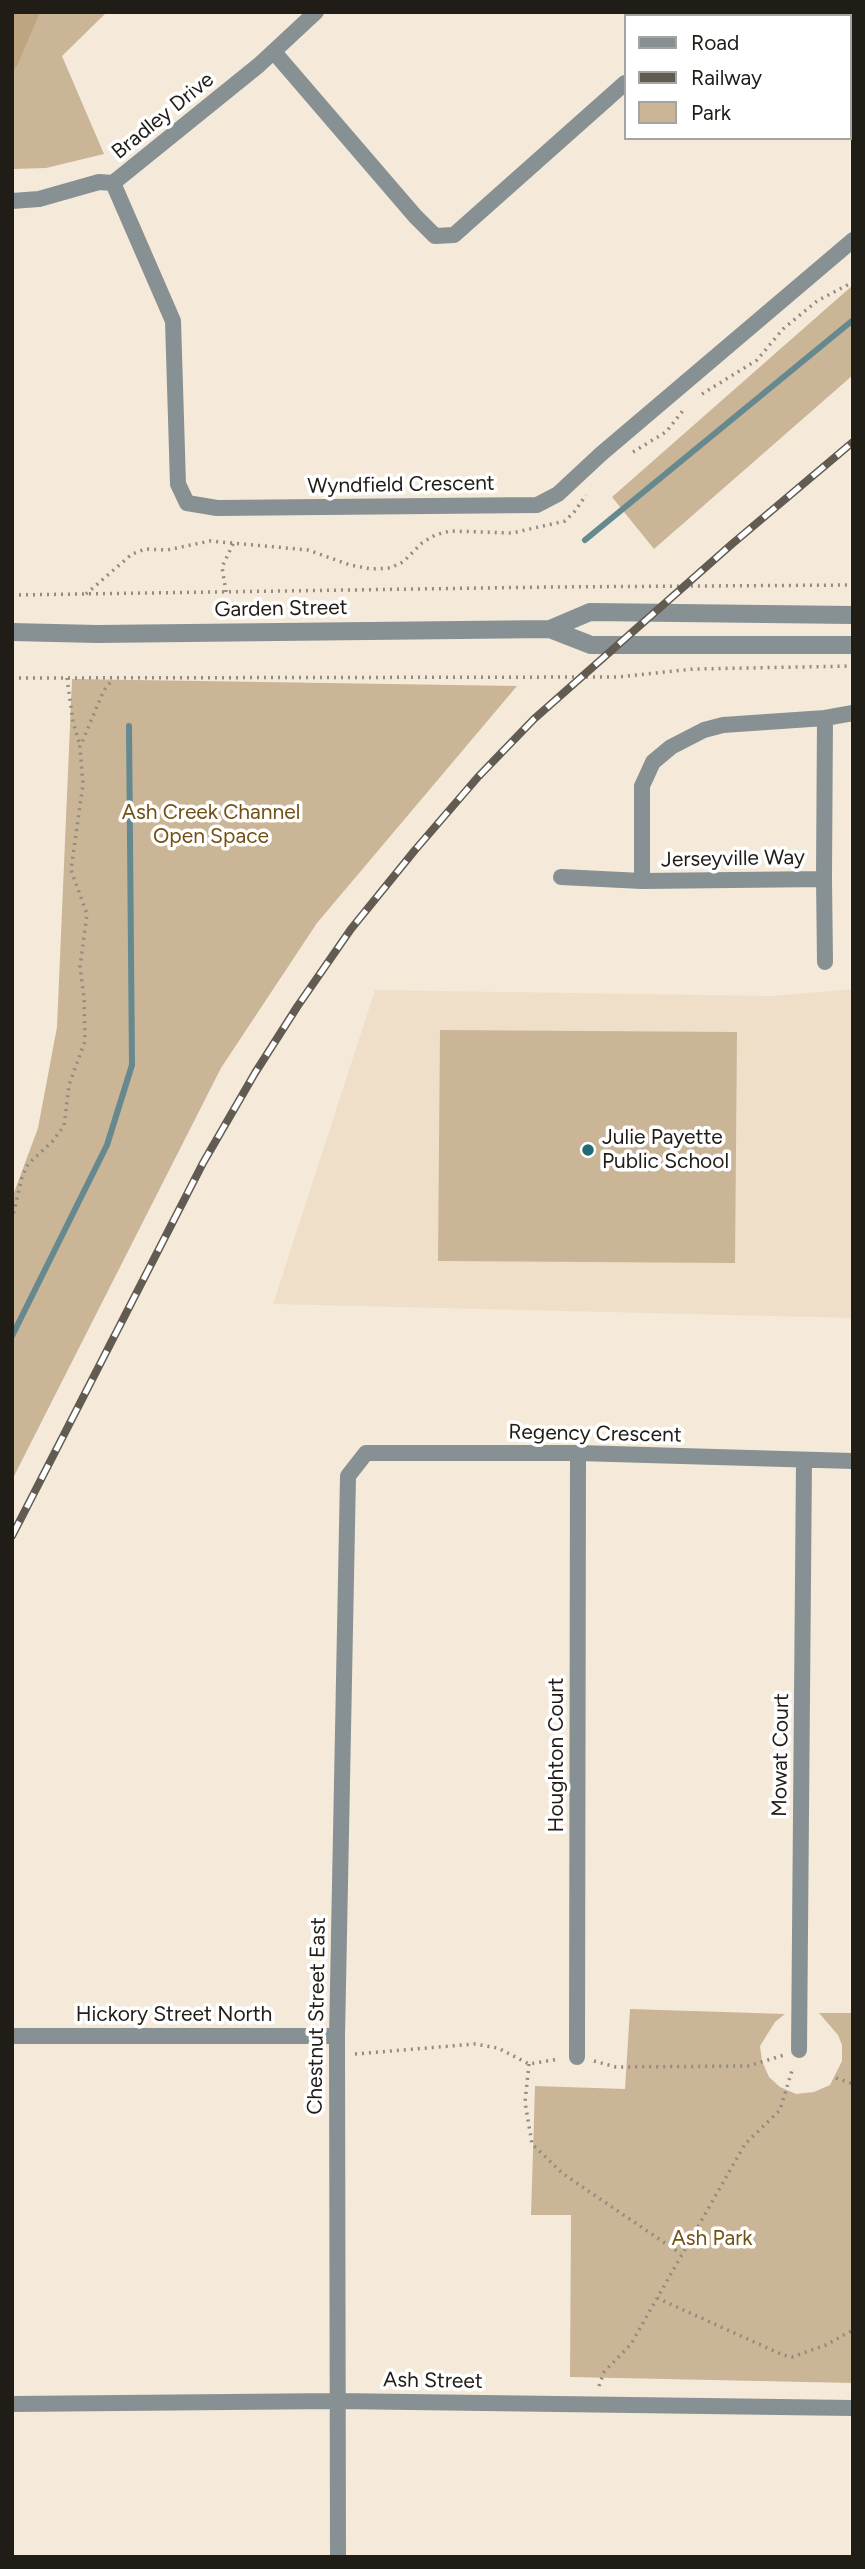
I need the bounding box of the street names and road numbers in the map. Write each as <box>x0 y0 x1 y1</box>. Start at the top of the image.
street label: Bradley Drive <box>107 67 219 165</box>
street label: Wyndfield Crescent <box>307 471 495 499</box>
street label: Garden Street <box>214 595 348 623</box>
street label: Jerseyville Way <box>661 845 805 873</box>
street label: Regency Crescent <box>508 1420 682 1448</box>
street label: Houghton Court <box>544 1678 570 1832</box>
street label: Mowat Court <box>767 1693 795 1817</box>
street label: Chestnut Street East <box>303 1917 331 2115</box>
street label: Hickory Street North <box>76 2002 272 2028</box>
street label: Ash Street <box>383 2368 483 2394</box>

